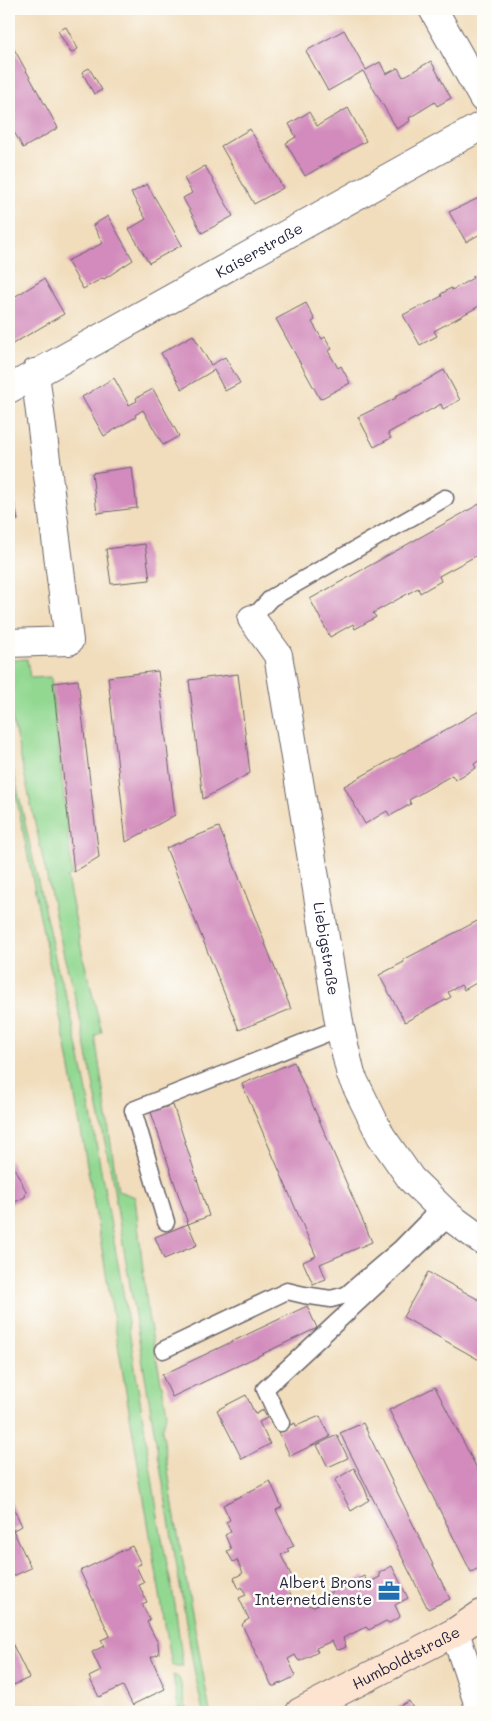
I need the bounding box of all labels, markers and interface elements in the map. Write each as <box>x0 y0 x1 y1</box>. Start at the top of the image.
street label: Kaiserstraße <box>212 218 306 282</box>
street label: Liebigstraße <box>309 900 344 997</box>
place label: Albert Brons Internetdienste <box>255 1572 372 1609</box>
office icon: Albert Brons Internetdienste <box>376 1578 402 1604</box>
street label: Humboldtstraße <box>348 1621 463 1694</box>

